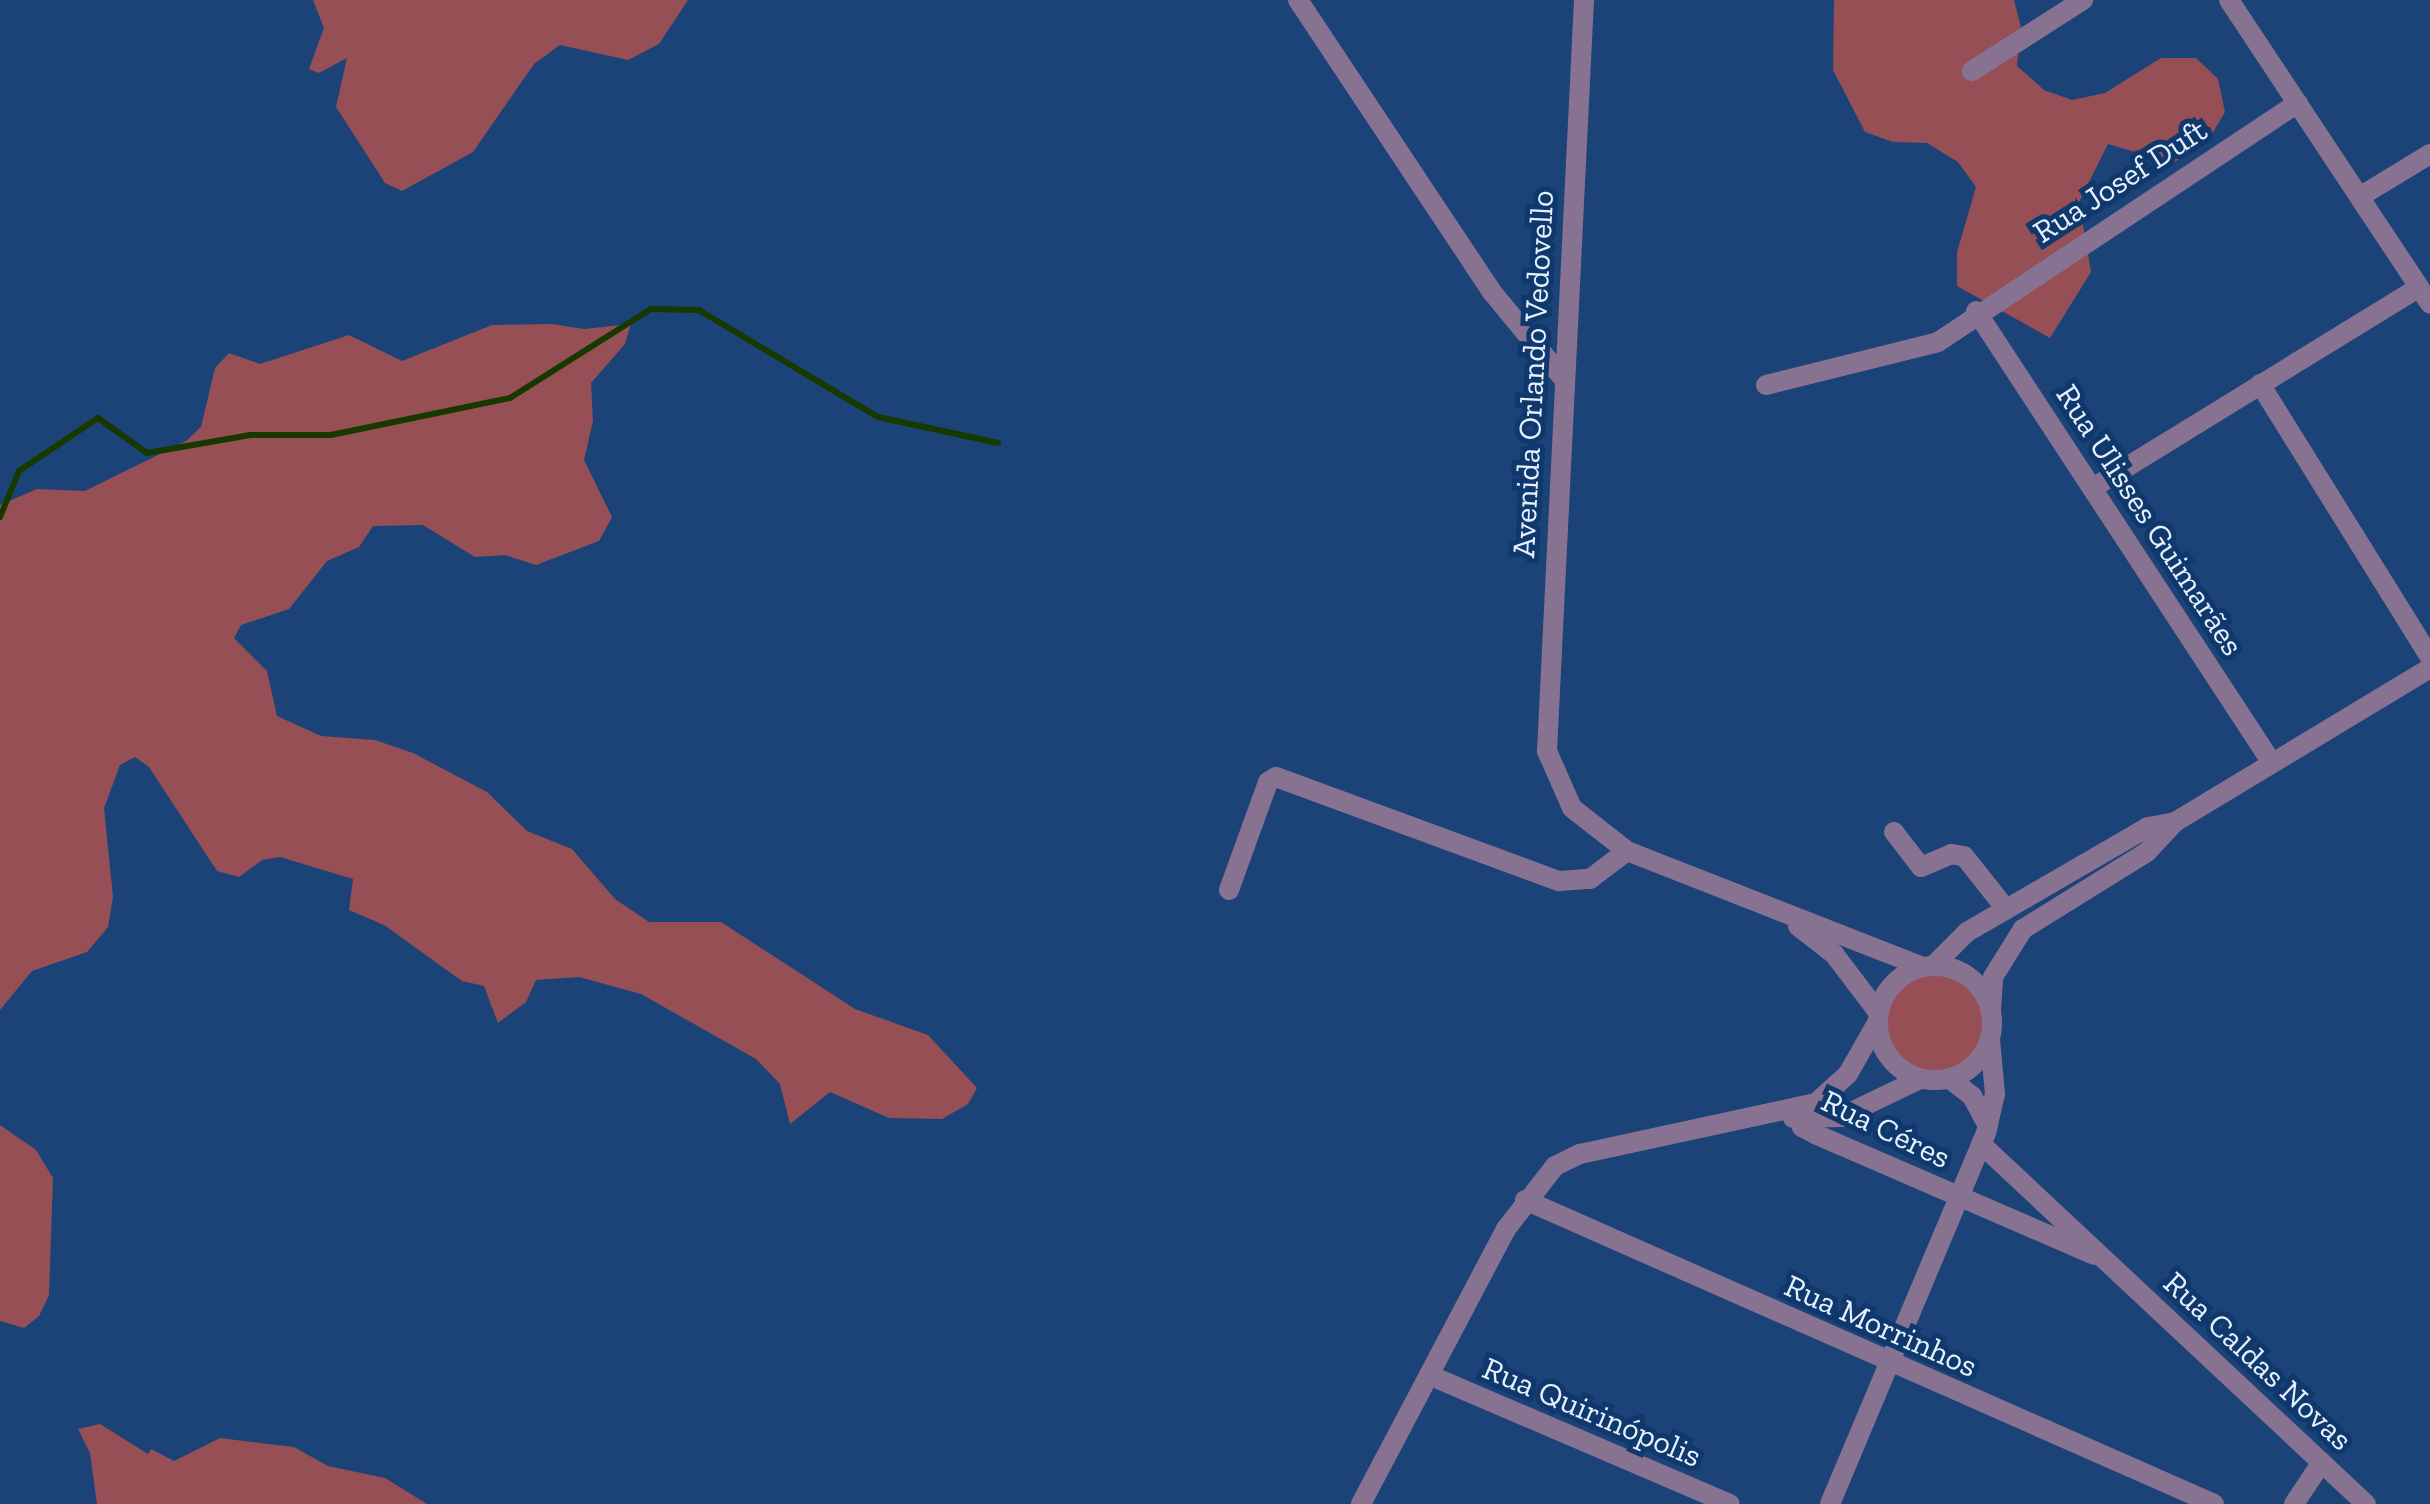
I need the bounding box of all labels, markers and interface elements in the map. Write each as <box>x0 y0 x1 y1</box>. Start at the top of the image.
street label: Rua Josef Duft <box>2026 111 2214 251</box>
street label: Avenida Orlando Vedovello <box>1504 189 1562 559</box>
street label: Rua Ulisses Guimarães <box>2048 377 2252 663</box>
street label: Rua Céres <box>1815 1081 1957 1177</box>
street label: Rua Caldas Novas <box>2156 1264 2360 1458</box>
street label: Rua Morrinhos <box>1779 1266 1983 1386</box>
street label: Rua Quirinópolis <box>1477 1349 1707 1475</box>

